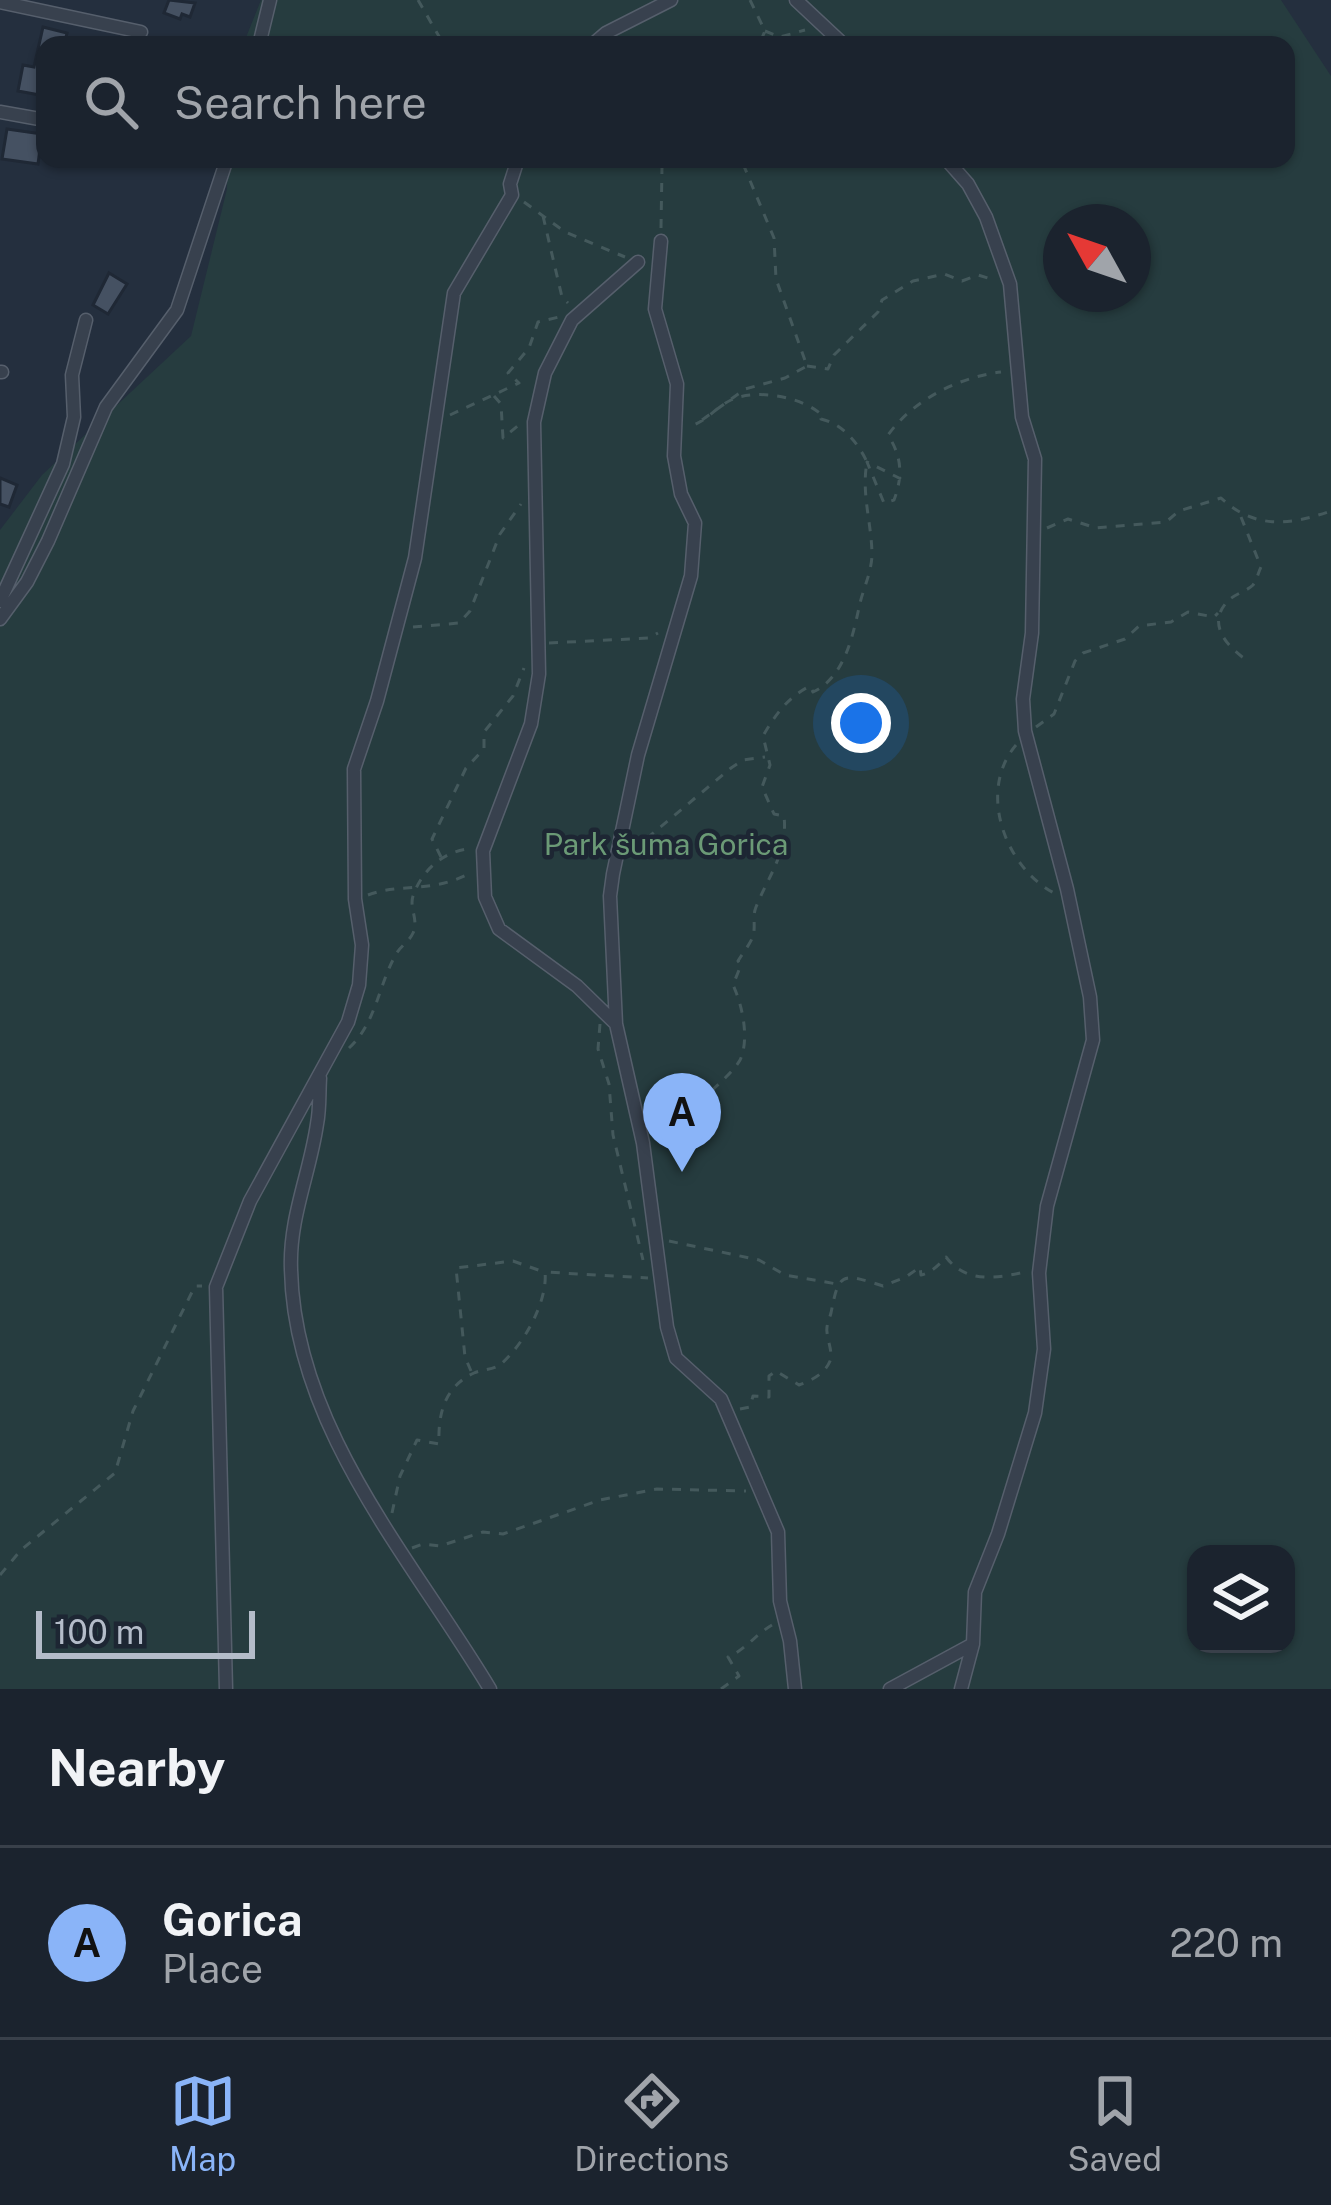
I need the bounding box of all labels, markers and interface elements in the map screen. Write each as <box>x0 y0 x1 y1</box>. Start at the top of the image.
search box <box>36 36 1295 168</box>
icon: search <box>78 69 144 135</box>
text: Search here <box>174 76 427 129</box>
north arrow <box>1043 204 1151 312</box>
your location <box>831 693 891 753</box>
park label: Park šuma Gorica <box>544 826 788 862</box>
pin: A <box>643 1073 721 1172</box>
map controls <box>1187 1545 1295 1653</box>
button: layers <box>1187 1545 1295 1653</box>
scale bar <box>36 1605 255 1658</box>
text: 100 m <box>54 1613 144 1651</box>
text: Nearby <box>48 1738 225 1797</box>
text: Gorica <box>162 1893 303 1946</box>
text: A <box>73 1920 101 1966</box>
text: 220 m <box>1169 1920 1283 1966</box>
text: Place <box>162 1946 263 1992</box>
tab: Map <box>169 2068 236 2178</box>
tab: Directions <box>574 2068 729 2178</box>
tab: Saved <box>1068 2068 1162 2178</box>

